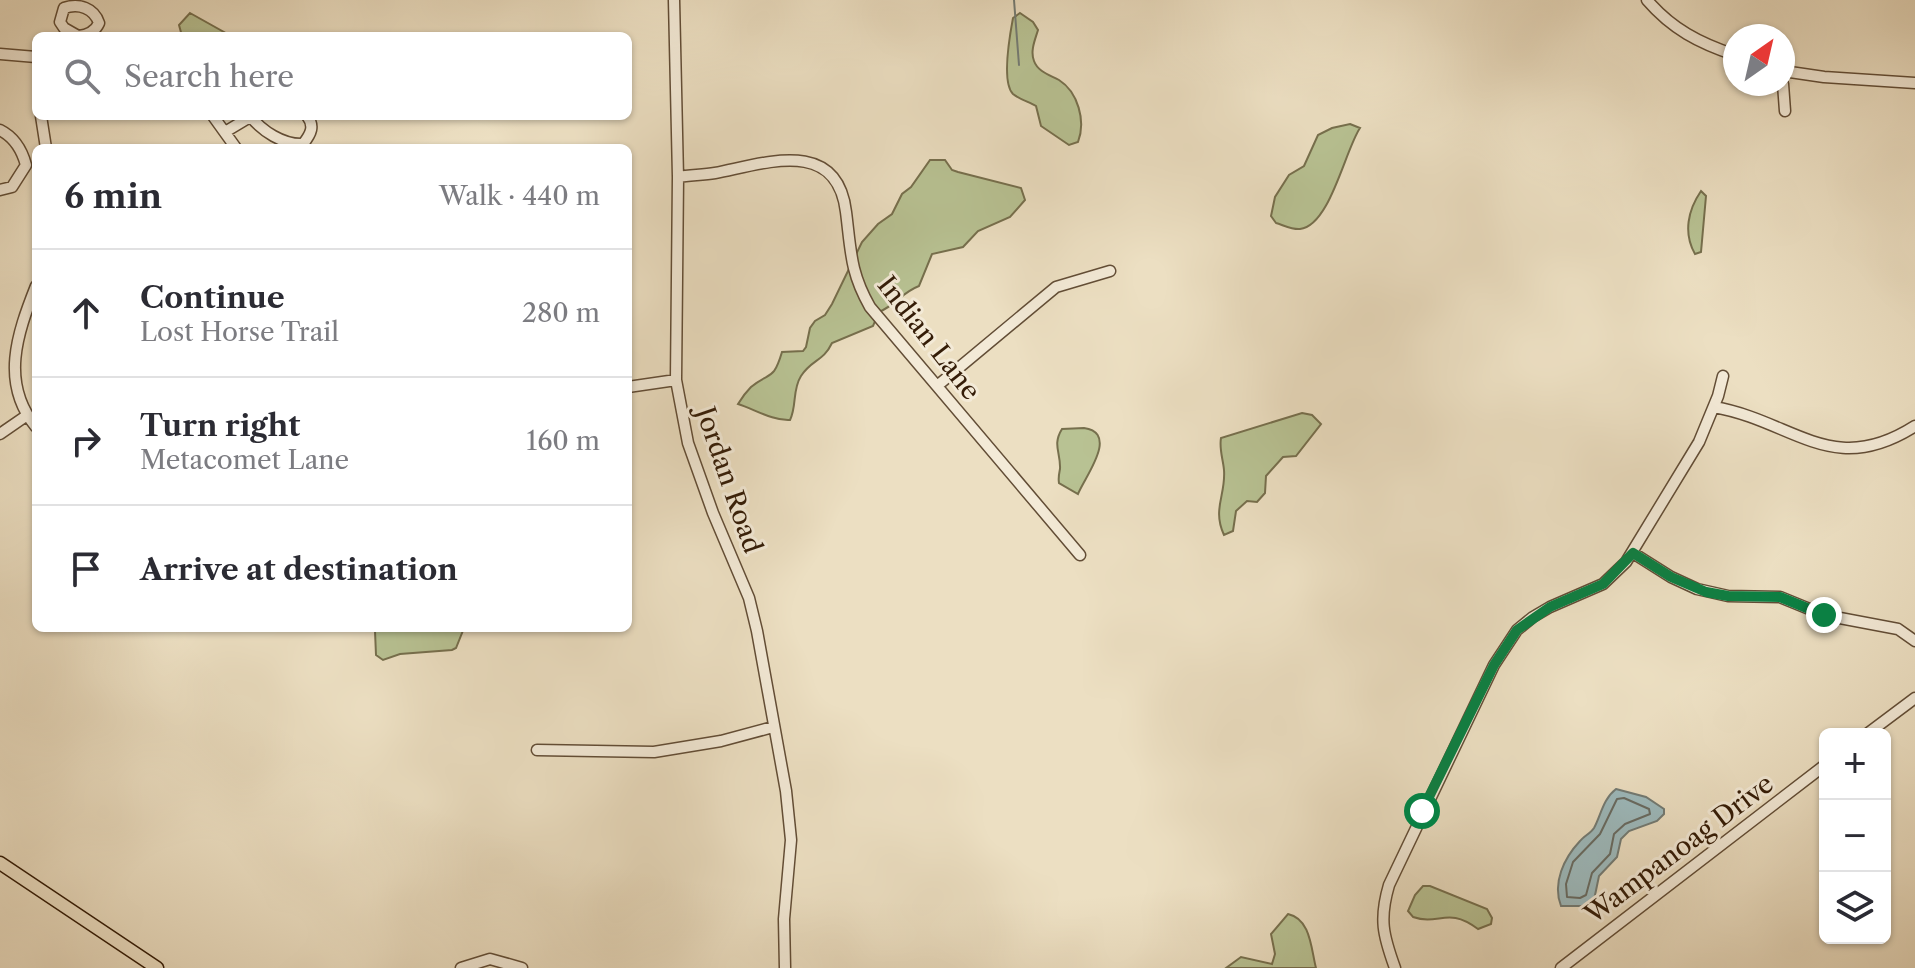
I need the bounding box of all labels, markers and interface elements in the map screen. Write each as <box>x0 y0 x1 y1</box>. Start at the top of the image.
north arrow <box>1723 24 1795 96</box>
search box <box>32 32 632 120</box>
icon: search <box>60 54 104 98</box>
text: Search here <box>124 58 294 95</box>
text: 6 min <box>64 175 162 217</box>
text: Walk · 440 m <box>439 180 600 212</box>
street label: Indian Lane <box>871 270 987 406</box>
text: Continue <box>140 279 285 316</box>
icon: ahead <box>64 291 108 335</box>
text: 280 m <box>522 297 600 329</box>
text: Lost Horse Trail <box>140 316 339 348</box>
street label: Jordan Road <box>688 399 769 557</box>
text: Turn right <box>140 407 300 444</box>
icon: right <box>64 419 108 463</box>
text: 160 m <box>526 425 600 457</box>
text: Metacomet Lane <box>140 444 349 476</box>
icon: arrive <box>64 547 108 591</box>
text: Arrive at destination <box>140 551 458 588</box>
route end <box>1806 597 1842 633</box>
map controls <box>1819 728 1891 944</box>
button: + <box>1819 728 1891 800</box>
street label: Wampanoag Drive <box>1578 768 1780 931</box>
route start <box>1404 793 1440 829</box>
button: − <box>1819 800 1891 872</box>
button: layers <box>1819 872 1891 944</box>

